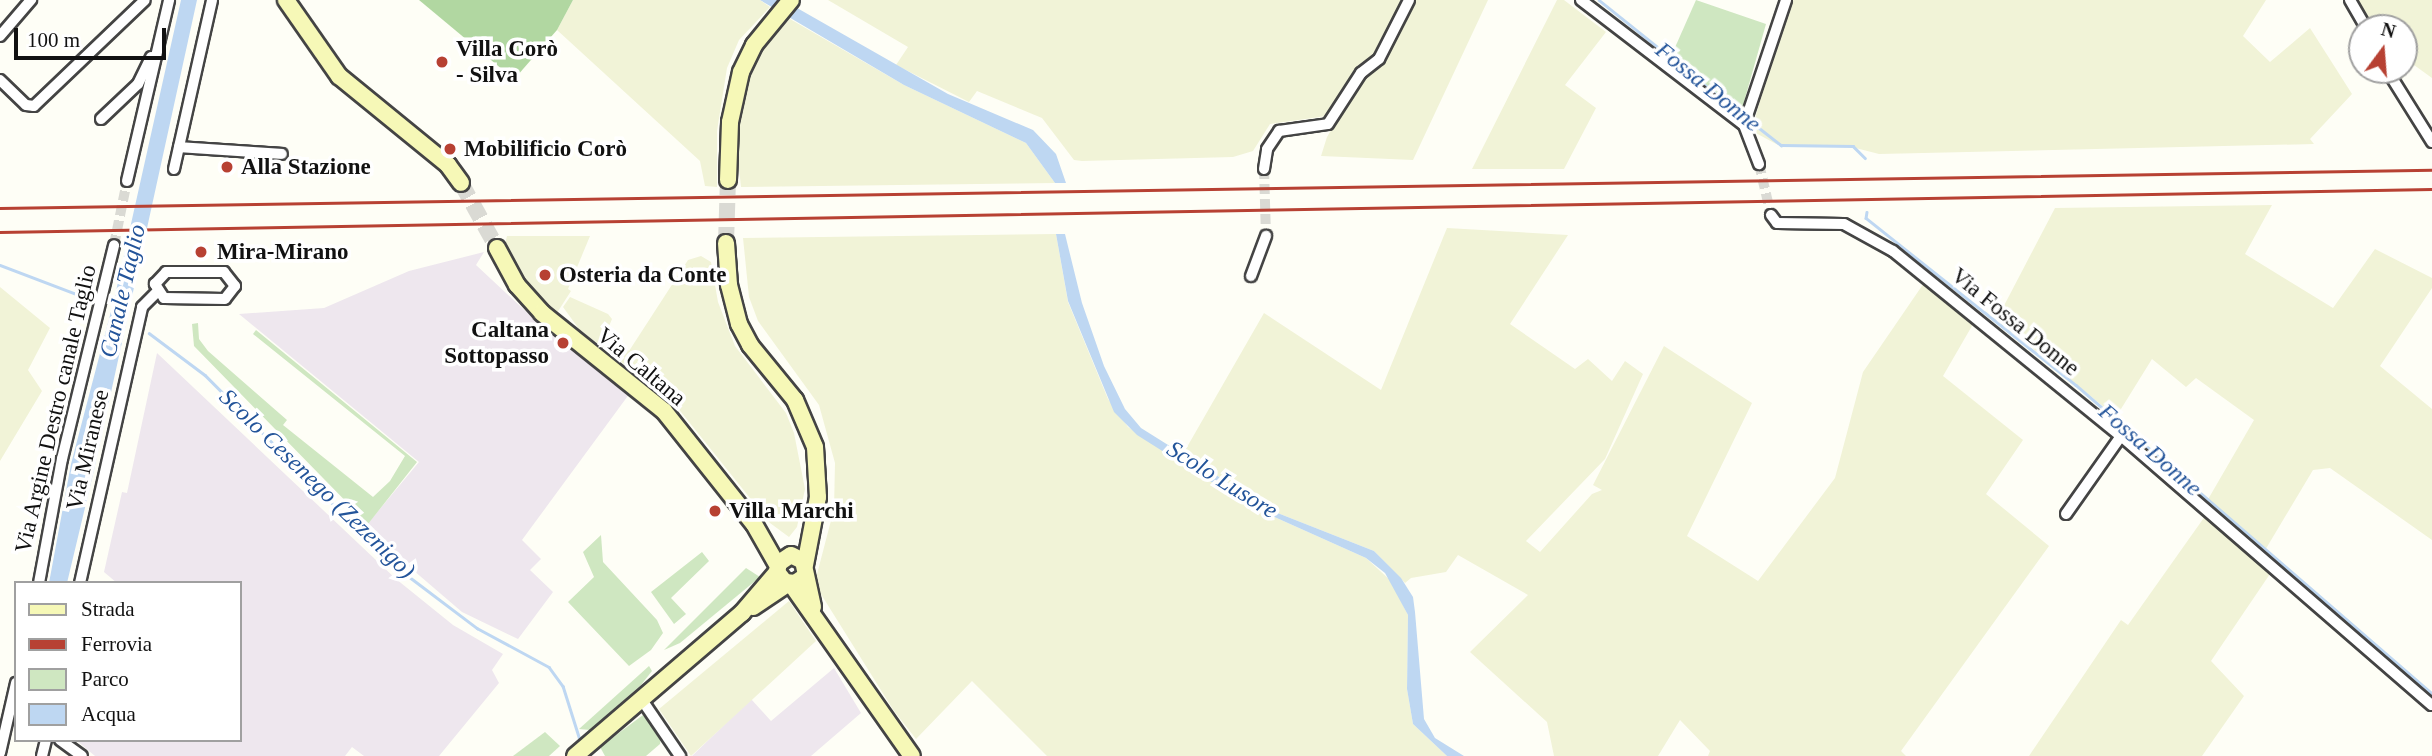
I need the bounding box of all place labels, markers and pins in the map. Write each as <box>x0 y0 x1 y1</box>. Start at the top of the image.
place label: Villa Corò - Silva <box>456 35 558 89</box>
marker: Villa Corò - Silva <box>434 54 450 70</box>
place label: Mobilificio Corò <box>464 135 627 163</box>
marker: Mobilificio Corò <box>442 141 458 157</box>
place label: Alla Stazione <box>241 153 371 181</box>
marker: Alla Stazione <box>219 159 235 175</box>
place label: Mira-Mirano <box>217 238 349 266</box>
marker: Mira-Mirano <box>191 242 211 262</box>
place label: Osteria da Conte <box>559 261 726 289</box>
marker: Osteria da Conte <box>537 267 553 283</box>
place label: Caltana Sottopasso <box>444 316 549 370</box>
marker: Caltana Sottopasso <box>555 335 571 351</box>
place label: Villa Marchi <box>729 497 854 525</box>
marker: Villa Marchi <box>707 503 723 519</box>

